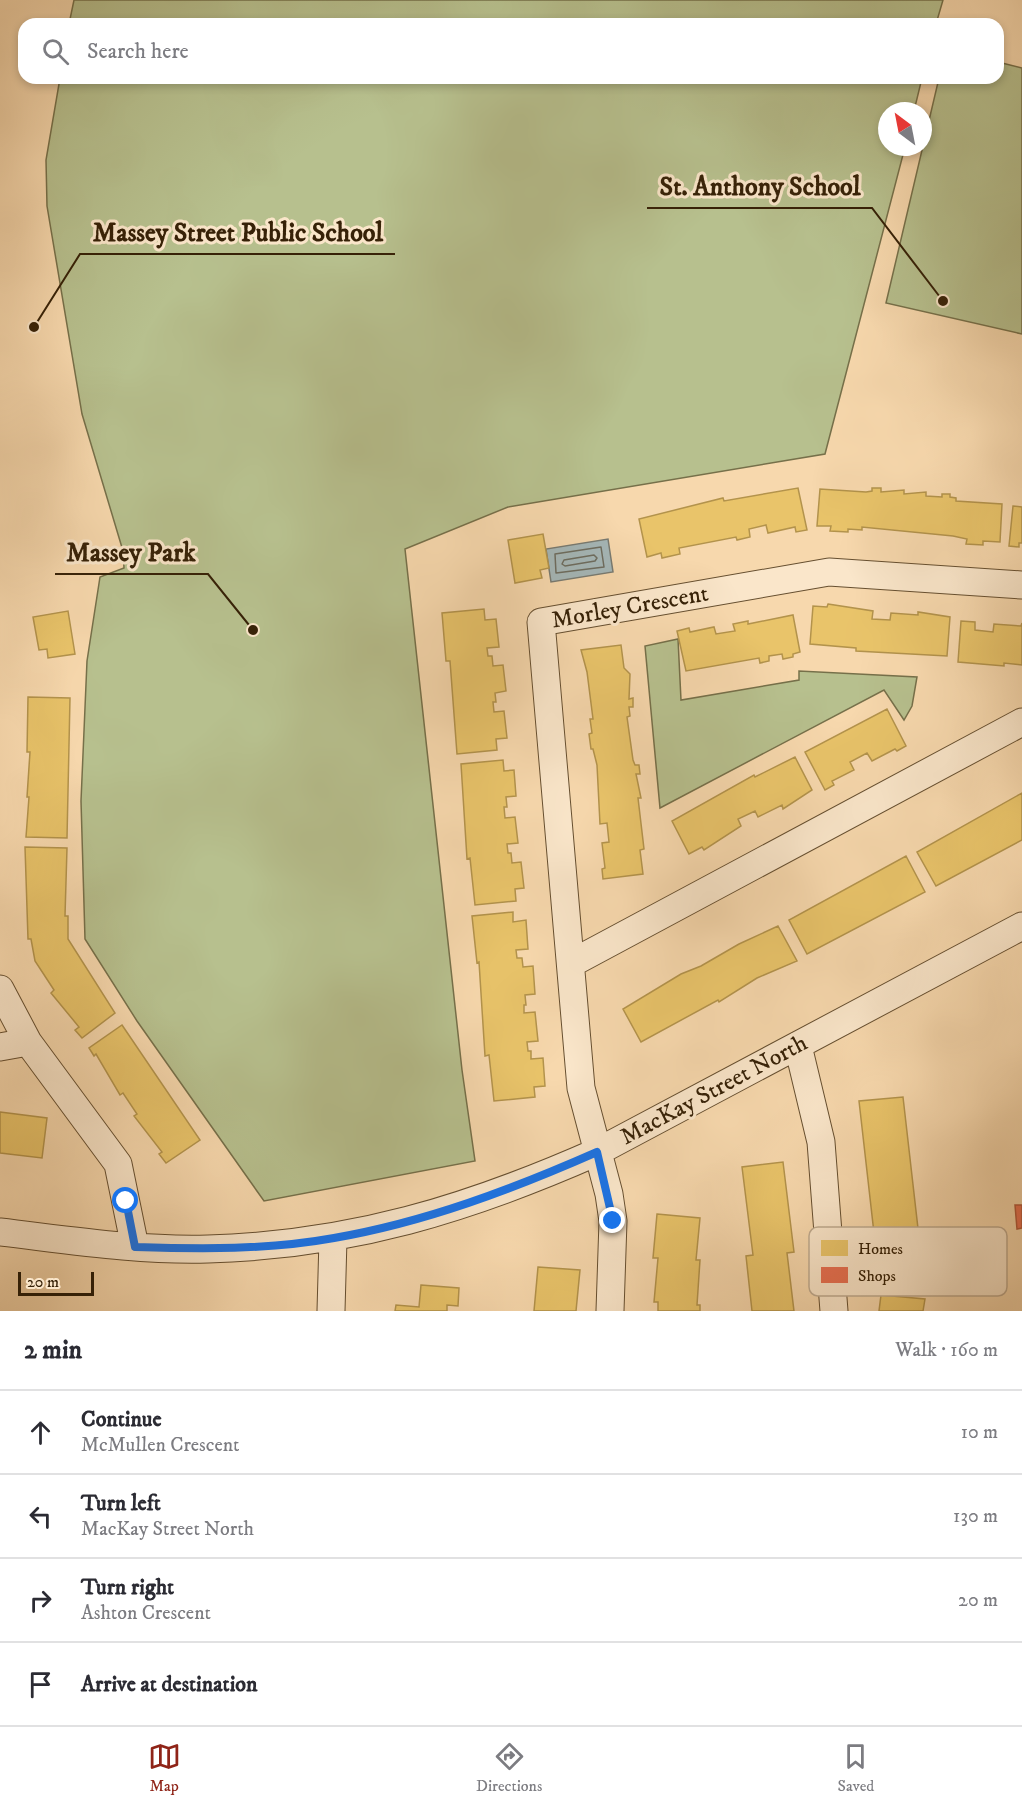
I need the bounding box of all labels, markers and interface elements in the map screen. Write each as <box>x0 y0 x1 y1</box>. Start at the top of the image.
search box <box>18 18 1004 84</box>
icon: search <box>39 35 72 68</box>
text: Search here <box>87 38 189 65</box>
north arrow <box>878 102 932 156</box>
callout: St. Anthony School <box>647 164 872 208</box>
text: St. Anthony School <box>660 171 862 204</box>
callout: Massey Street Public School <box>80 210 395 254</box>
text: Massey Street Public School <box>93 217 384 250</box>
callout: Massey Park <box>55 530 208 574</box>
text: Massey Park <box>66 537 197 570</box>
street label: Morley Crescent <box>549 578 711 636</box>
street label: MacKay Street North <box>615 1028 813 1152</box>
route start <box>112 1187 138 1213</box>
route end <box>599 1207 625 1233</box>
legend <box>809 1227 1007 1296</box>
text: Homes <box>858 1239 903 1259</box>
text: Shops <box>858 1266 896 1286</box>
scale bar <box>18 1269 94 1296</box>
text: 20 m <box>27 1272 59 1292</box>
text: 2 min <box>24 1334 82 1367</box>
text: Walk · 160 m <box>895 1338 998 1363</box>
text: Continue <box>81 1406 162 1433</box>
icon: ahead <box>24 1416 57 1449</box>
text: 10 m <box>961 1420 998 1445</box>
text: McMullen Crescent <box>81 1433 239 1458</box>
text: Turn left <box>81 1490 161 1517</box>
icon: left <box>24 1500 57 1533</box>
text: 130 m <box>953 1504 998 1529</box>
text: MacKay Street North <box>81 1517 254 1542</box>
text: Turn right <box>81 1574 174 1601</box>
icon: right <box>24 1584 57 1617</box>
text: 20 m <box>958 1588 998 1613</box>
text: Ashton Crescent <box>81 1601 211 1626</box>
icon: arrive <box>24 1668 57 1701</box>
text: Arrive at destination <box>81 1671 258 1698</box>
tab: Map <box>148 1740 181 1796</box>
tab: Directions <box>476 1740 542 1796</box>
tab: Saved <box>838 1740 874 1796</box>

